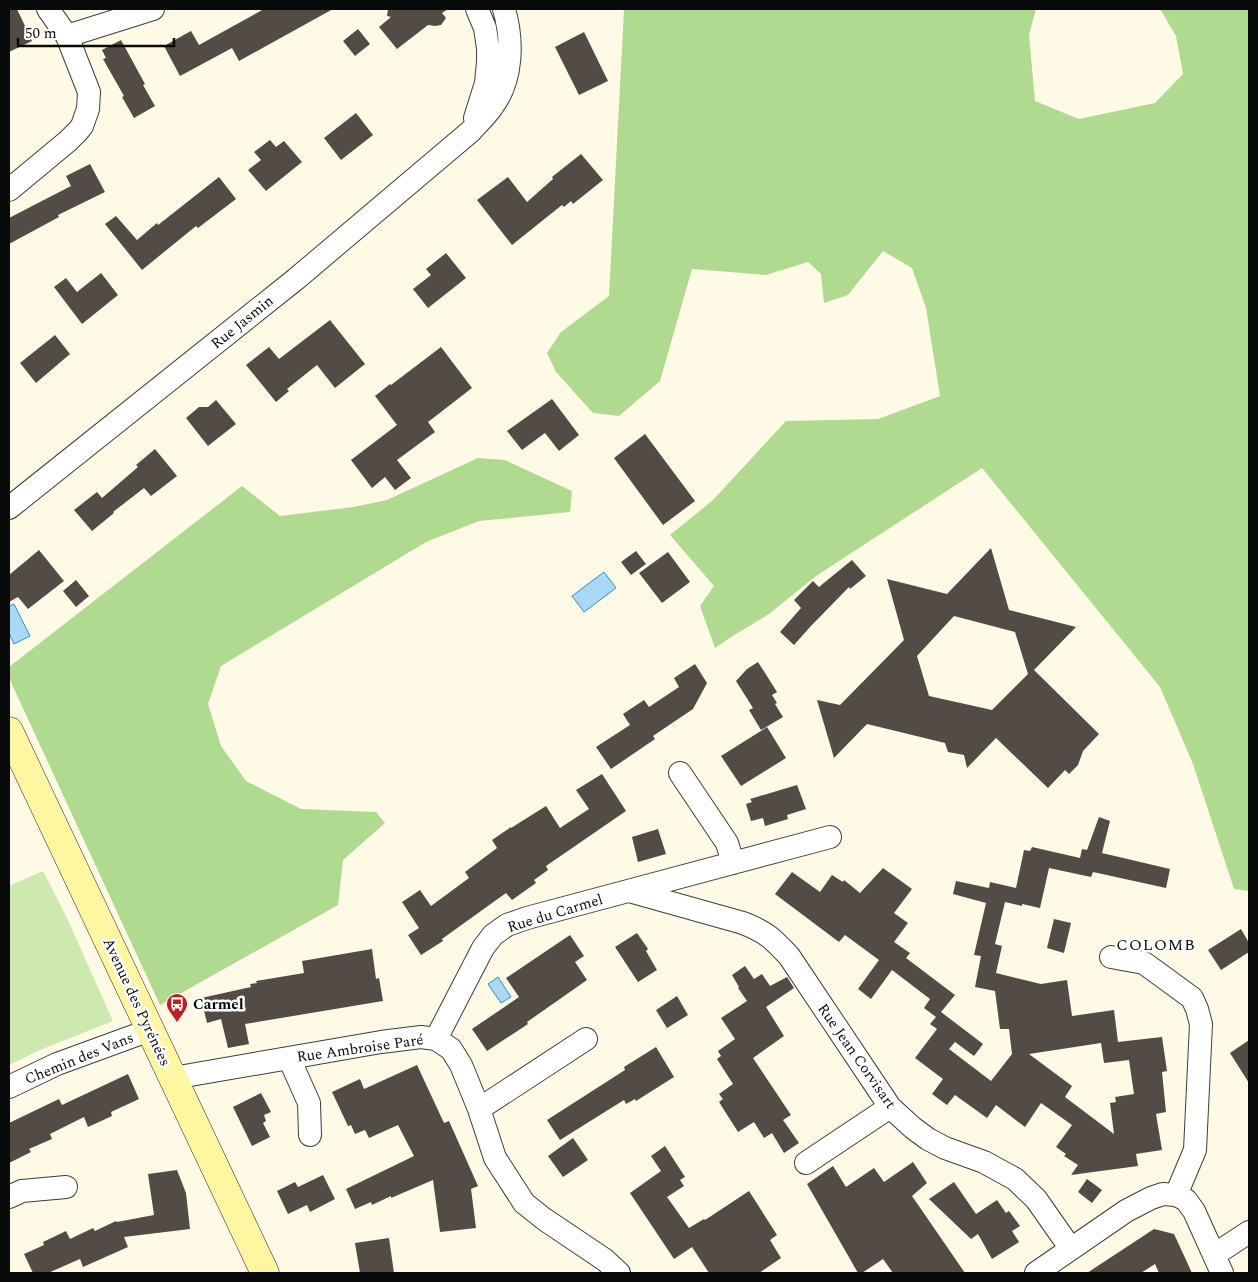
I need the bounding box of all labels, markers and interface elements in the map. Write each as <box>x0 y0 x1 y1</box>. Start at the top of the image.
scale bar <box>18 15 174 47</box>
text: 50 m <box>25 22 57 45</box>
street label: Rue Jasmin <box>206 290 279 355</box>
street label: Rue du Carmel <box>505 888 606 939</box>
district label: COLOMB <box>1116 933 1196 957</box>
street label: Avenue des Pyrénées <box>97 934 176 1070</box>
bus stop icon: Carmel <box>165 992 189 1023</box>
place label: Carmel <box>193 993 244 1016</box>
street label: Rue Jean Corvisart <box>812 999 902 1114</box>
street label: Chemin des Vans <box>21 1026 137 1091</box>
street label: Rue Ambroise Paré <box>295 1028 425 1069</box>

